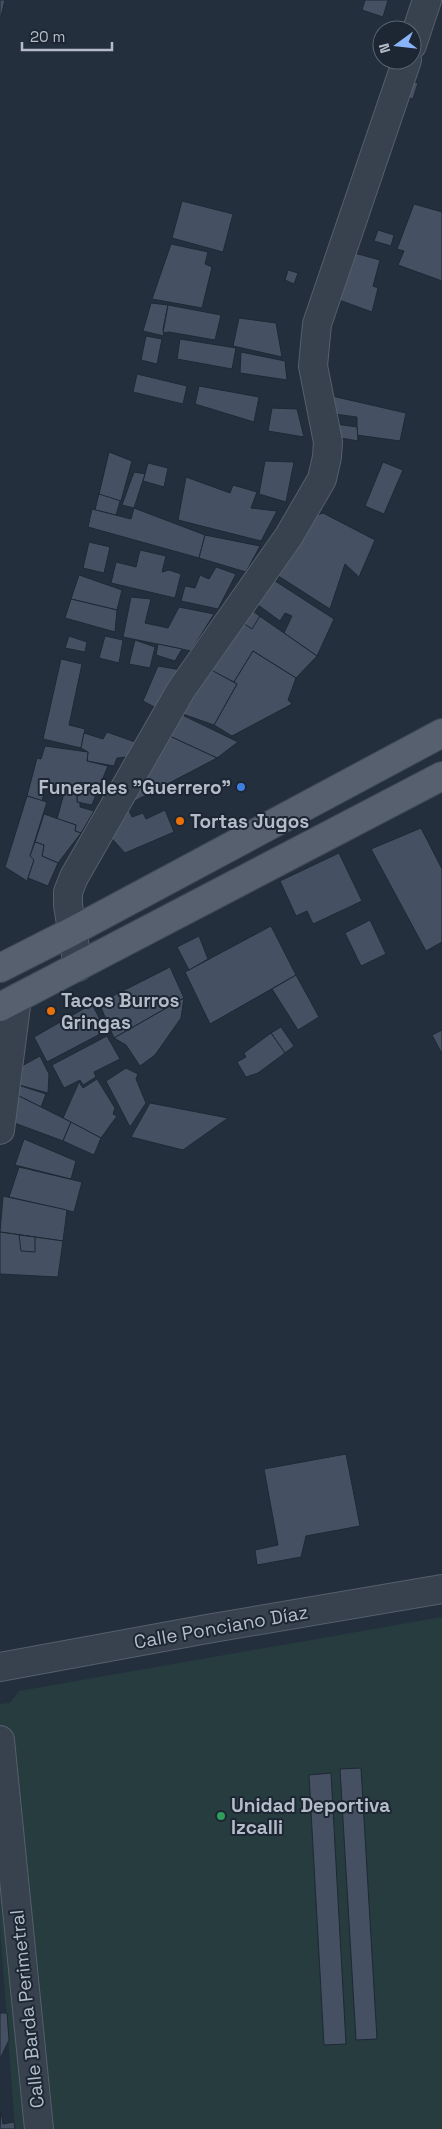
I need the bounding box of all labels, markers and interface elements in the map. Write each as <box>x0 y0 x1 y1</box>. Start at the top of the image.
scale bar <box>22 20 112 52</box>
north arrow <box>372 20 422 70</box>
text: 20 m <box>30 27 65 46</box>
text: N <box>375 41 394 55</box>
place label: Funerales "Guerrero" <box>39 775 231 800</box>
marker: Funerales "Guerrero" <box>235 781 247 793</box>
place label: Tortas Jugos <box>190 809 309 834</box>
marker: Tortas Jugos <box>174 815 186 827</box>
place label: Tacos Burros Gringas <box>61 988 180 1035</box>
marker: Tacos Burros Gringas <box>45 1005 57 1017</box>
street label: Calle Ponciano Díaz <box>132 1599 310 1655</box>
place label: Unidad Deportiva Izcalli <box>231 1793 390 1840</box>
marker: Unidad Deportiva Izcalli <box>215 1810 227 1822</box>
street label: Calle Barda Perimetral <box>4 1909 50 2109</box>

